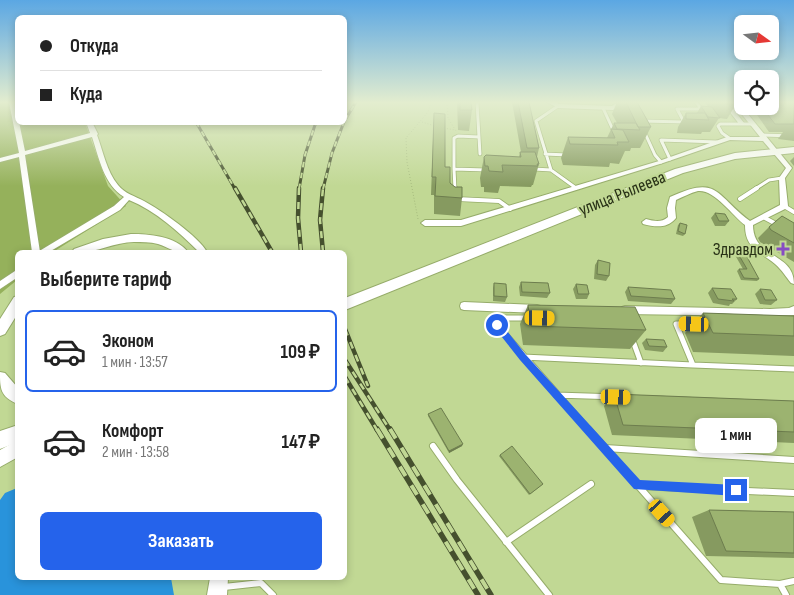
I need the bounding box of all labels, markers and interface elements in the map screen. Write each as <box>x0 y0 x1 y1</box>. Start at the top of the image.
north arrow <box>734 15 779 60</box>
map controls <box>734 15 779 115</box>
text: Откуда <box>70 35 119 58</box>
button: locate <box>734 70 779 115</box>
text: Куда <box>70 83 103 106</box>
street label: улица Рылеева <box>576 167 669 220</box>
place label: Здравдом <box>713 239 773 260</box>
marker: Здравдом <box>777 243 789 255</box>
text: Выберите тариф <box>40 266 172 293</box>
car <box>524 310 555 326</box>
route start <box>486 314 508 336</box>
car <box>678 316 709 332</box>
icon: car <box>42 329 87 374</box>
text: Эконом <box>102 330 154 353</box>
text: 109 ₽ <box>280 341 320 364</box>
text: 1 мин · 13:57 <box>102 353 168 372</box>
car <box>600 389 631 405</box>
callout: 1 мин <box>695 418 777 452</box>
icon: car <box>42 419 87 464</box>
text: Комфорт <box>102 420 164 443</box>
text: 1 мин <box>720 426 752 445</box>
text: 147 ₽ <box>281 431 320 454</box>
text: 2 мин · 13:58 <box>102 443 169 462</box>
route end <box>725 479 747 501</box>
car <box>646 497 677 529</box>
button: Заказать <box>40 512 322 570</box>

